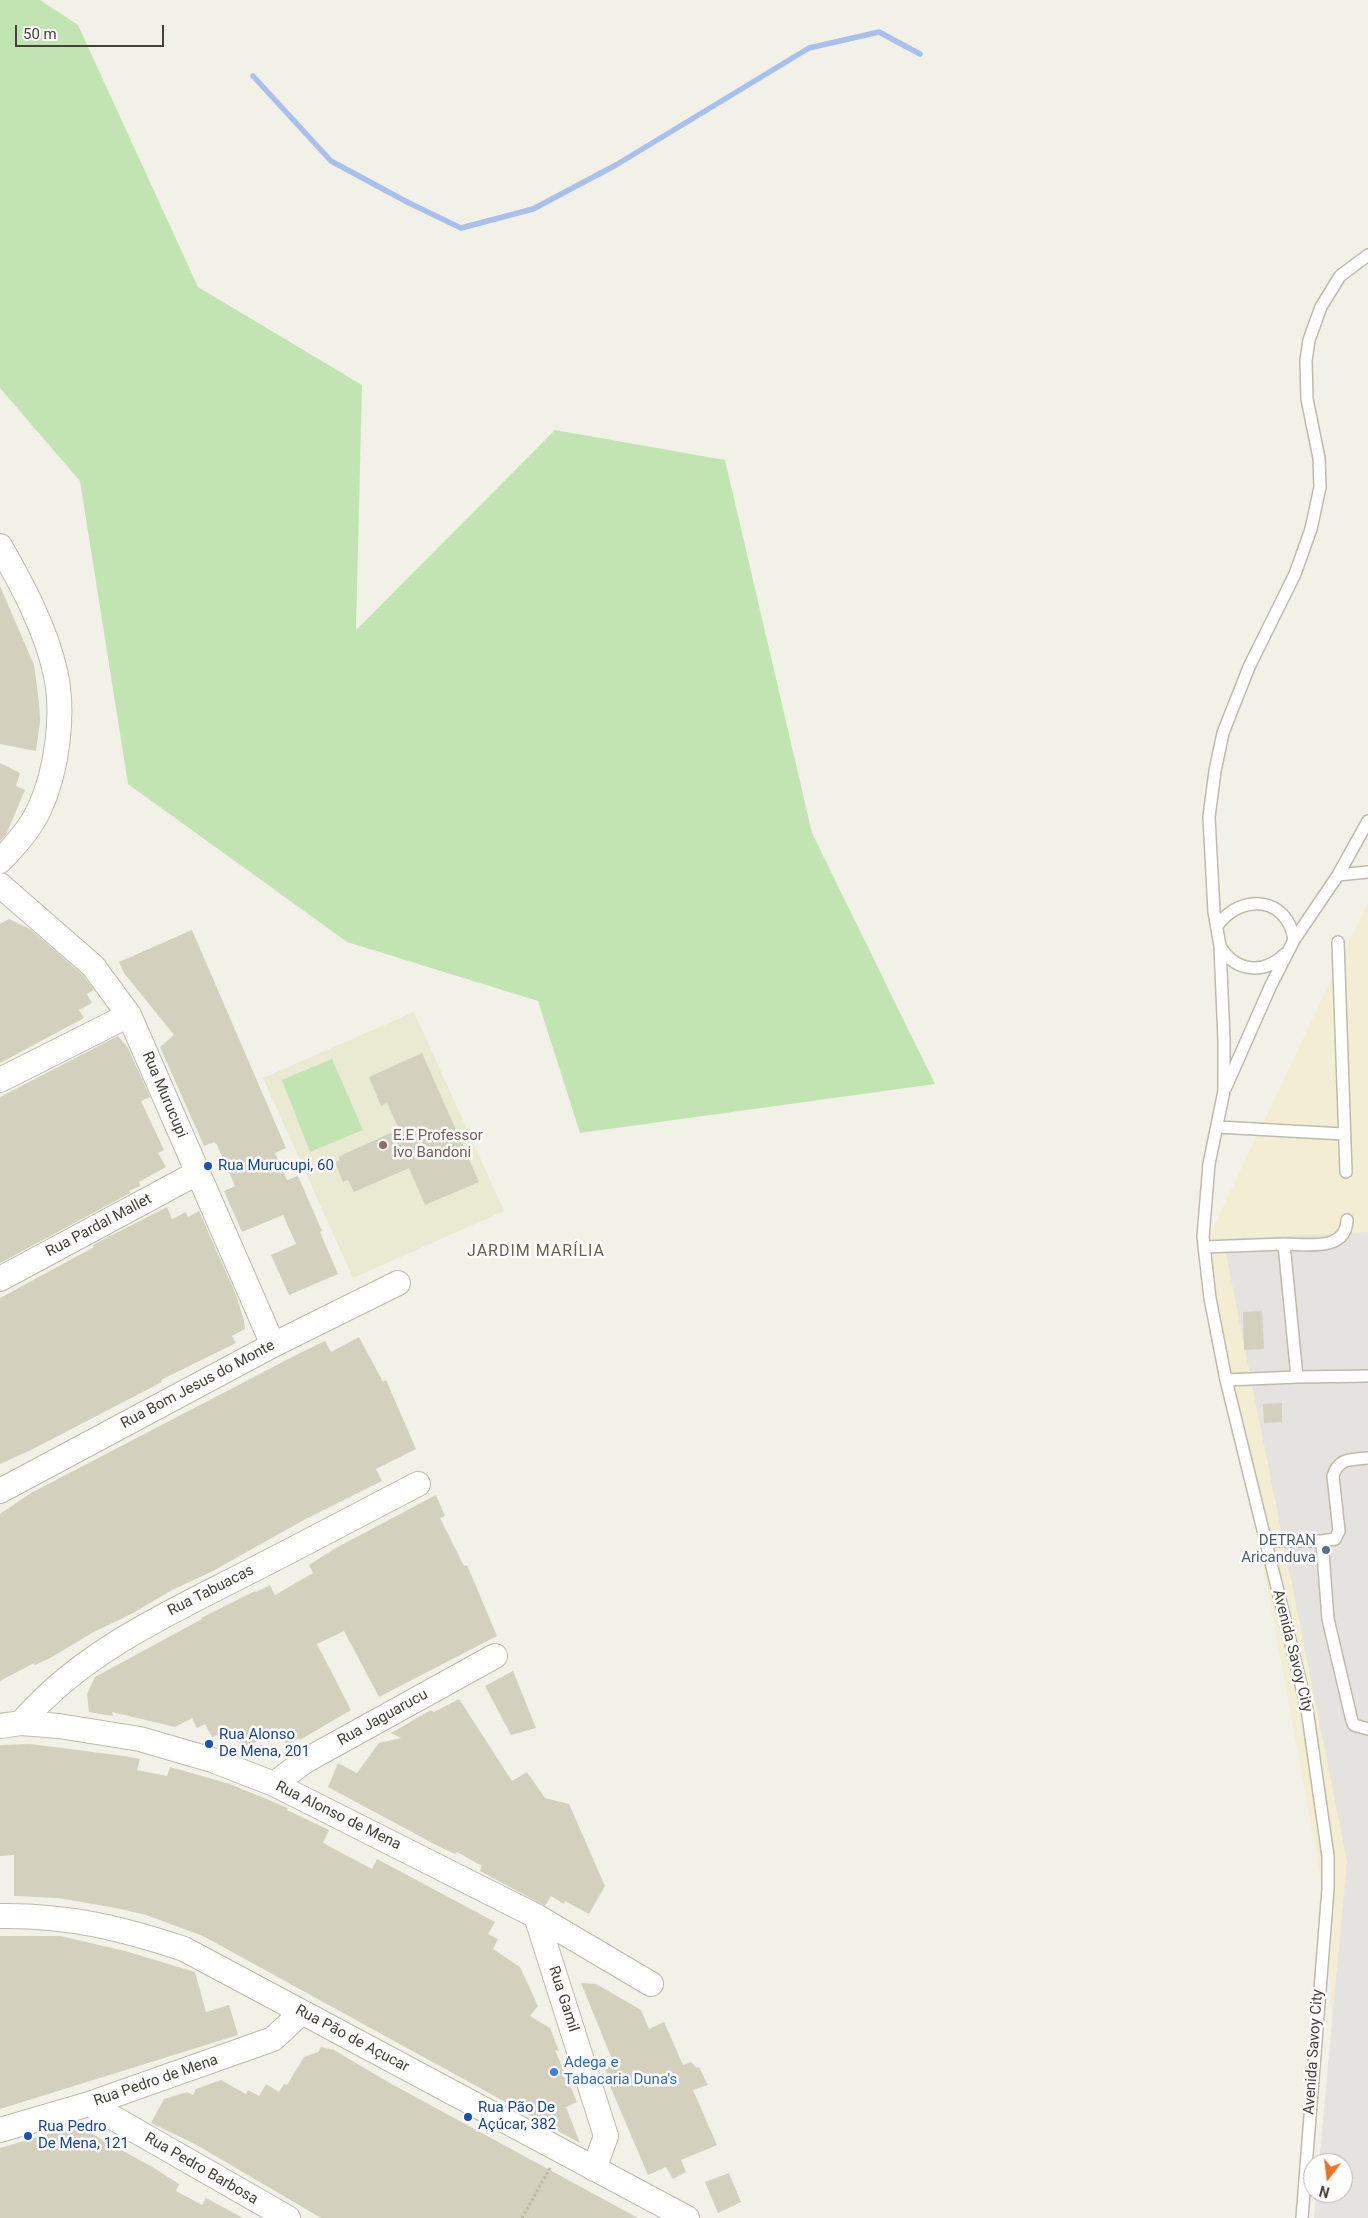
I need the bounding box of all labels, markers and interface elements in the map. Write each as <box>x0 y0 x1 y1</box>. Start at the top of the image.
scale bar <box>18 15 166 47</box>
text: 50 m <box>23 25 57 43</box>
street label: Rua Murucupi <box>138 1049 190 1141</box>
place label: E.E Professor Ivo Bandoni <box>393 1127 483 1162</box>
marker: E.E Professor Ivo Bandoni <box>377 1139 389 1151</box>
place label: Rua Murucupi, 60 <box>218 1157 334 1175</box>
marker: Rua Murucupi, 60 <box>202 1160 214 1172</box>
street label: Rua Pardal Mallet <box>43 1191 155 1261</box>
district label: JARDIM MARÍLIA <box>465 1242 607 1262</box>
street label: Rua Bom Jesus do Monte <box>118 1337 278 1433</box>
place label: DETRAN Aricanduva <box>1241 1532 1316 1567</box>
marker: DETRAN Aricanduva <box>1320 1544 1332 1556</box>
street label: Rua Tabuacas <box>165 1562 257 1620</box>
street label: Avenida Savoy City <box>1268 1588 1316 1714</box>
street label: Rua Jaguarucu <box>335 1686 431 1750</box>
place label: Rua Alonso De Mena, 201 <box>219 1726 310 1761</box>
marker: Rua Alonso De Mena, 201 <box>203 1738 215 1750</box>
street label: Rua Alonso de Mena <box>272 1778 404 1854</box>
street label: Rua Gamil <box>544 1964 582 2034</box>
street label: Avenida Savoy City <box>1301 1989 1327 2115</box>
street label: Rua Pão de Açucar <box>292 2001 412 2077</box>
street label: Rua Pedro de Mena <box>92 2051 220 2111</box>
place label: Adega e Tabacaria Duna's <box>564 2054 677 2089</box>
marker: Adega e Tabacaria Duna's <box>548 2066 560 2078</box>
place label: Rua Pão De Açúcar, 382 <box>478 2099 556 2134</box>
marker: Rua Pão De Açúcar, 382 <box>462 2111 474 2123</box>
place label: Rua Pedro De Mena, 121 <box>38 2118 129 2153</box>
street label: Rua Pedro Barbosa <box>141 2129 261 2209</box>
marker: Rua Pedro De Mena, 121 <box>22 2130 34 2142</box>
north arrow <box>1303 2153 1353 2203</box>
text: N <box>1318 2183 1331 2201</box>

